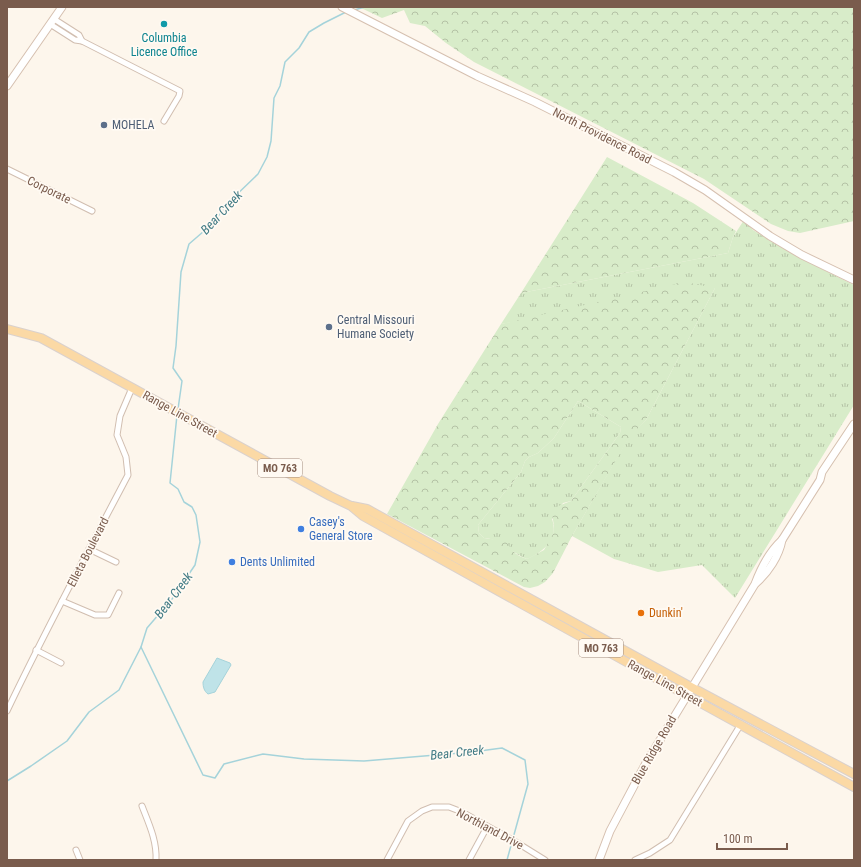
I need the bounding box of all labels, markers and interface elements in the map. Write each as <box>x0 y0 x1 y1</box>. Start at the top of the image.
marker: Columbia Licence Office <box>159 19 169 29</box>
place label: Columbia Licence Office <box>131 31 198 59</box>
street label: North Providence Road <box>550 105 654 167</box>
place label: MOHELA <box>112 118 155 132</box>
marker: MOHELA <box>99 120 109 130</box>
street label: Corporate <box>25 173 73 207</box>
water label: Bear Creek <box>197 187 245 237</box>
place label: Central Missouri Humane Society <box>337 313 414 341</box>
marker: Central Missouri Humane Society <box>324 322 334 332</box>
street label: Range Line Street <box>140 388 220 440</box>
road number: MO 763 <box>258 459 302 477</box>
street label: Elleta Boulevard <box>64 515 112 589</box>
place label: Casey's General Store <box>309 515 373 543</box>
marker: Casey's General Store <box>296 524 306 534</box>
place label: Dents Unlimited <box>240 555 315 569</box>
marker: Dents Unlimited <box>227 557 237 567</box>
water label: Bear Creek <box>151 569 196 621</box>
place label: Dunkin' <box>649 606 683 620</box>
marker: Dunkin' <box>636 608 646 618</box>
road number: MO 763 <box>579 639 623 657</box>
street label: Range Line Street <box>625 657 705 709</box>
street label: Blue Ridge Road <box>629 713 679 787</box>
water label: Bear Creek <box>429 742 485 763</box>
street label: Northland Drive <box>454 806 526 853</box>
scale bar <box>717 825 787 851</box>
text: 100 m <box>723 832 753 846</box>

